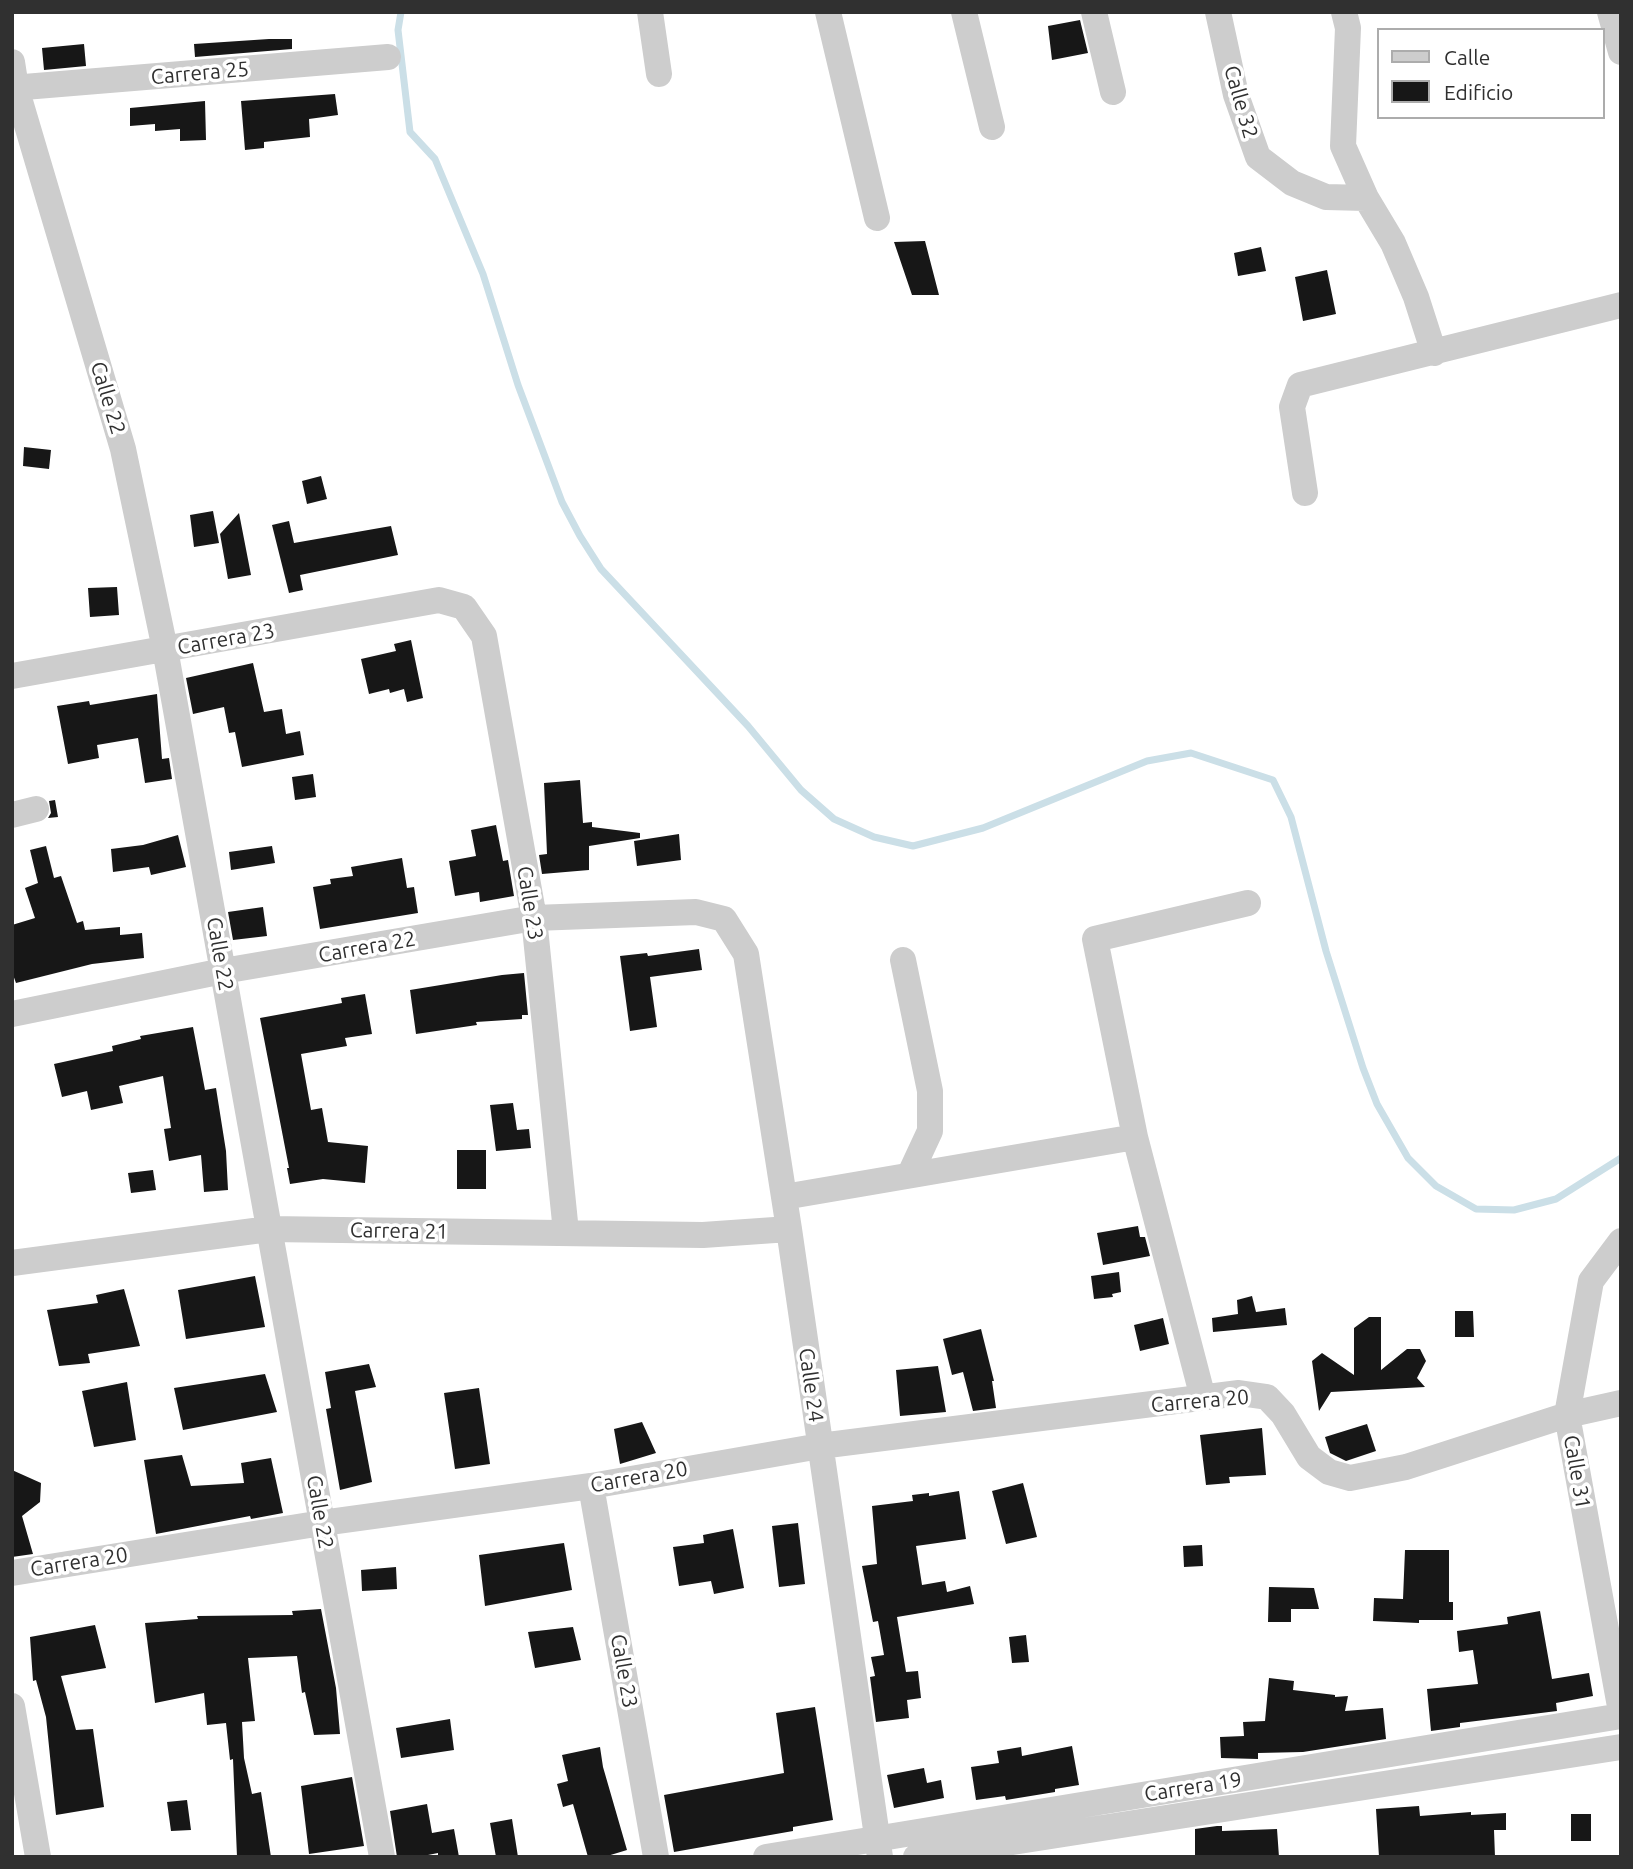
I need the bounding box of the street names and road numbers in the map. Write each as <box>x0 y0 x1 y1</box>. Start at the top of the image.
street label: Carrera 25 <box>150 56 250 90</box>
street label: Calle 32 <box>1219 63 1263 141</box>
street label: Calle 22 <box>85 359 131 437</box>
street label: Carrera 23 <box>175 618 277 660</box>
street label: Calle 23 <box>512 864 548 942</box>
street label: Calle 22 <box>201 915 239 993</box>
street label: Carrera 22 <box>316 926 418 968</box>
street label: Carrera 21 <box>350 1218 448 1244</box>
street label: Calle 24 <box>793 1346 829 1424</box>
street label: Carrera 20 <box>1150 1384 1250 1418</box>
street label: Calle 31 <box>1558 1433 1596 1511</box>
street label: Carrera 20 <box>588 1456 690 1498</box>
street label: Calle 22 <box>301 1473 339 1551</box>
street label: Carrera 20 <box>28 1542 130 1582</box>
street label: Calle 23 <box>605 1632 643 1710</box>
street label: Carrera 19 <box>1142 1767 1244 1807</box>

